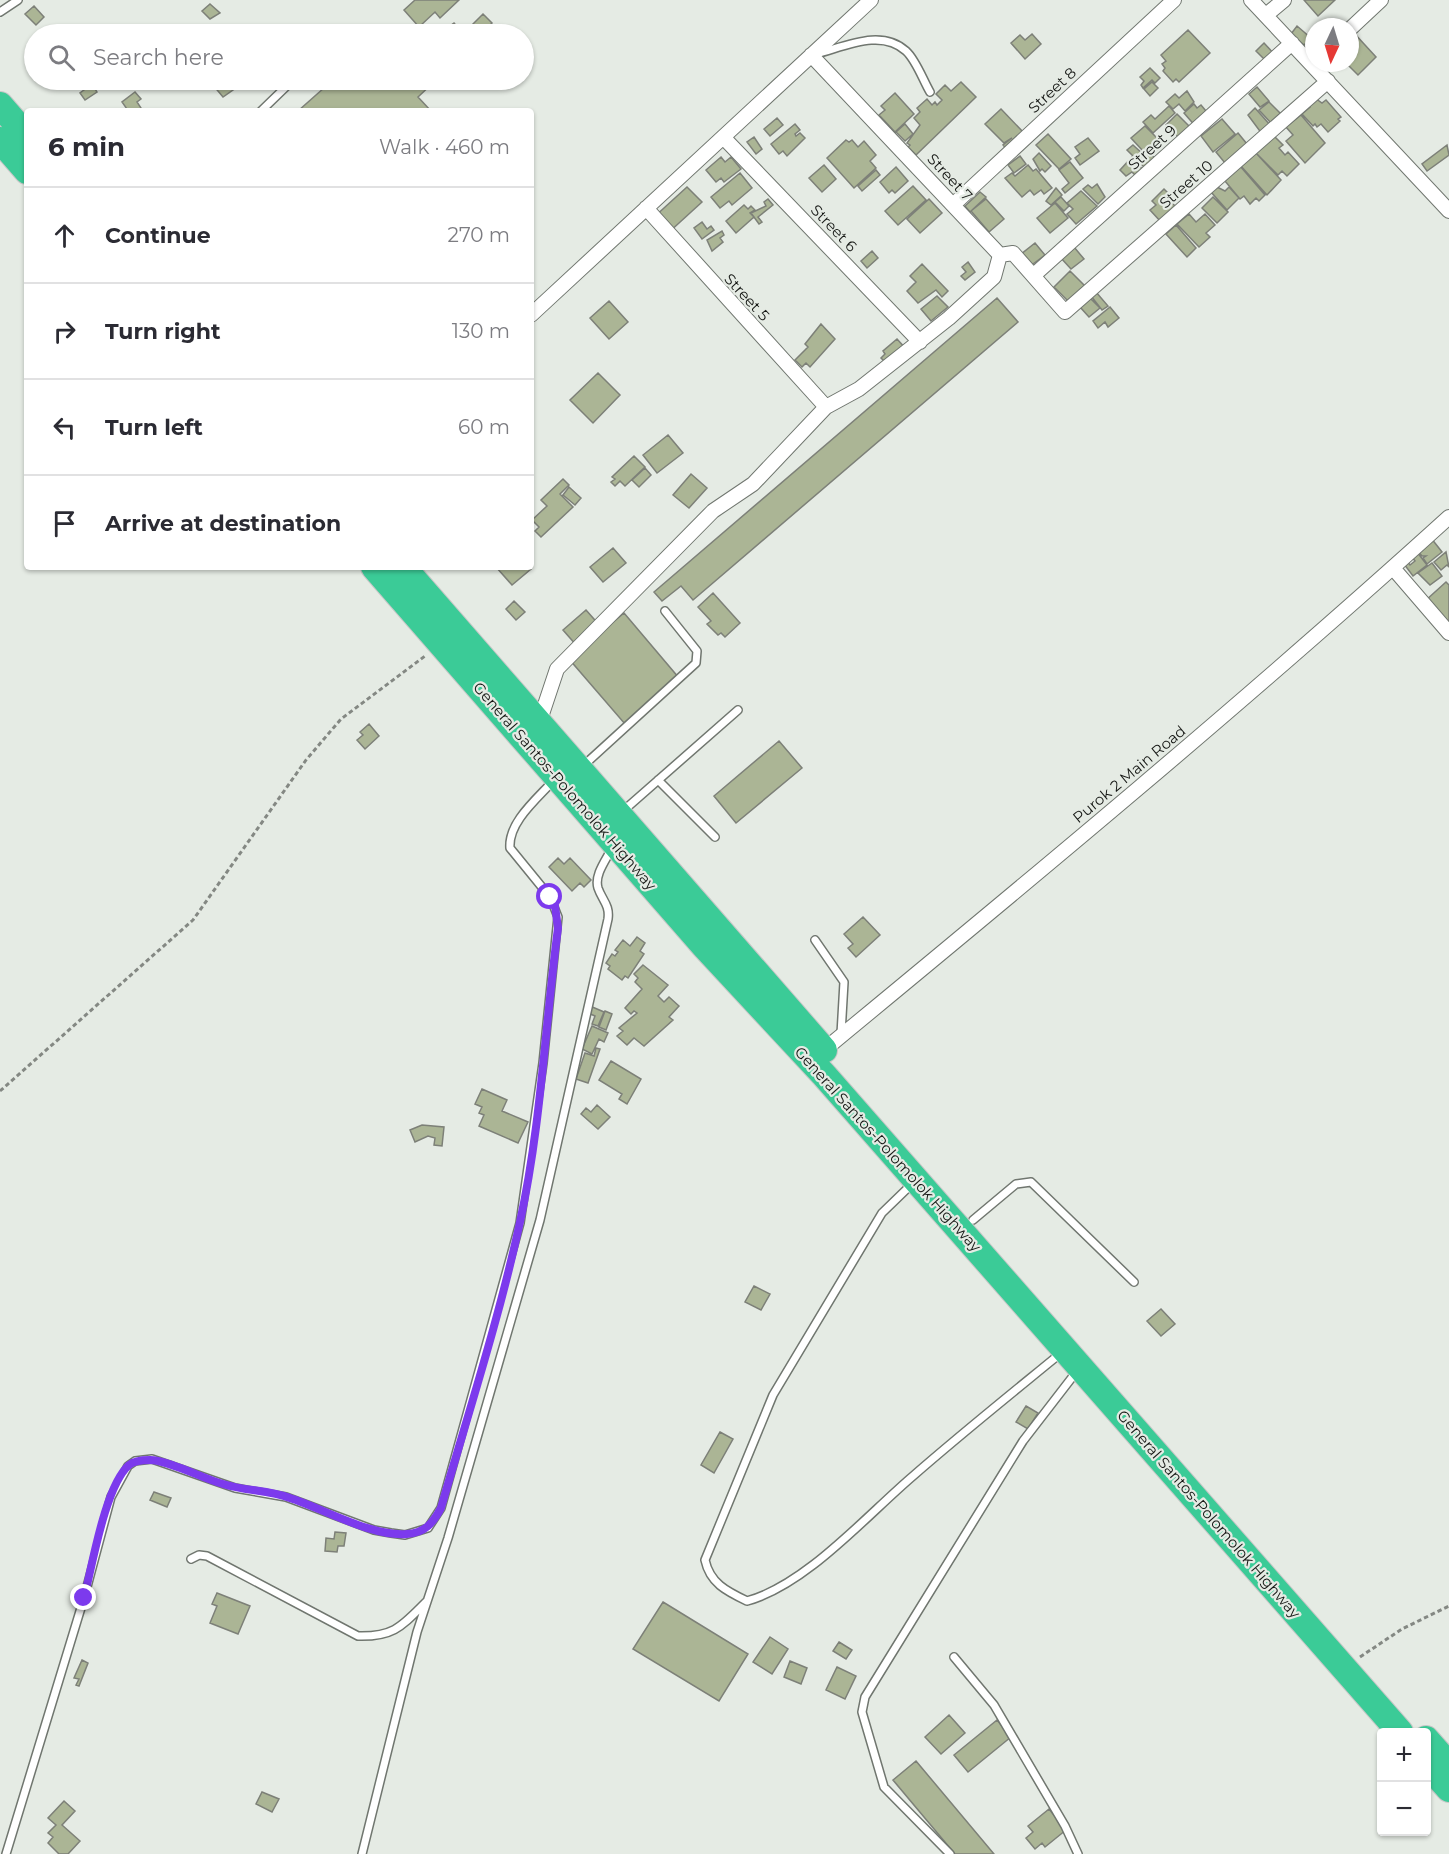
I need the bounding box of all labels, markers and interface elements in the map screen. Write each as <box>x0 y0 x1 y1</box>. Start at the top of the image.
north arrow <box>1305 18 1359 72</box>
search box <box>24 24 534 90</box>
icon: search <box>45 41 78 74</box>
text: Search here <box>93 44 224 71</box>
street label: Street 8 <box>1024 63 1080 117</box>
street label: Street 9 <box>1124 120 1180 174</box>
text: 6 min <box>48 131 125 163</box>
text: Walk · 460 m <box>379 135 510 159</box>
street label: Street 7 <box>923 149 977 205</box>
street label: Street 10 <box>1155 156 1217 212</box>
street label: Street 6 <box>807 200 861 256</box>
icon: ahead <box>48 219 81 252</box>
text: Continue <box>105 222 211 249</box>
text: 270 m <box>448 223 510 247</box>
street label: Street 5 <box>720 269 774 325</box>
icon: right <box>48 315 81 348</box>
text: Turn right <box>105 318 220 345</box>
text: 130 m <box>452 319 510 343</box>
icon: left <box>48 411 81 444</box>
text: Turn left <box>105 414 203 441</box>
text: 60 m <box>458 415 510 439</box>
icon: arrive <box>48 507 81 540</box>
text: Arrive at destination <box>105 510 341 537</box>
street label: General Santos-Polomolok Highway <box>469 678 661 895</box>
street label: Purok 2 Main Road <box>1069 721 1189 827</box>
route start <box>536 883 562 909</box>
street label: General Santos-Polomolok Highway <box>791 1042 986 1256</box>
street label: General Santos-Polomolok Highway <box>1113 1406 1305 1623</box>
route end <box>70 1584 96 1610</box>
map controls <box>1377 1728 1431 1836</box>
button: + <box>1377 1728 1431 1782</box>
button: − <box>1377 1782 1431 1836</box>

